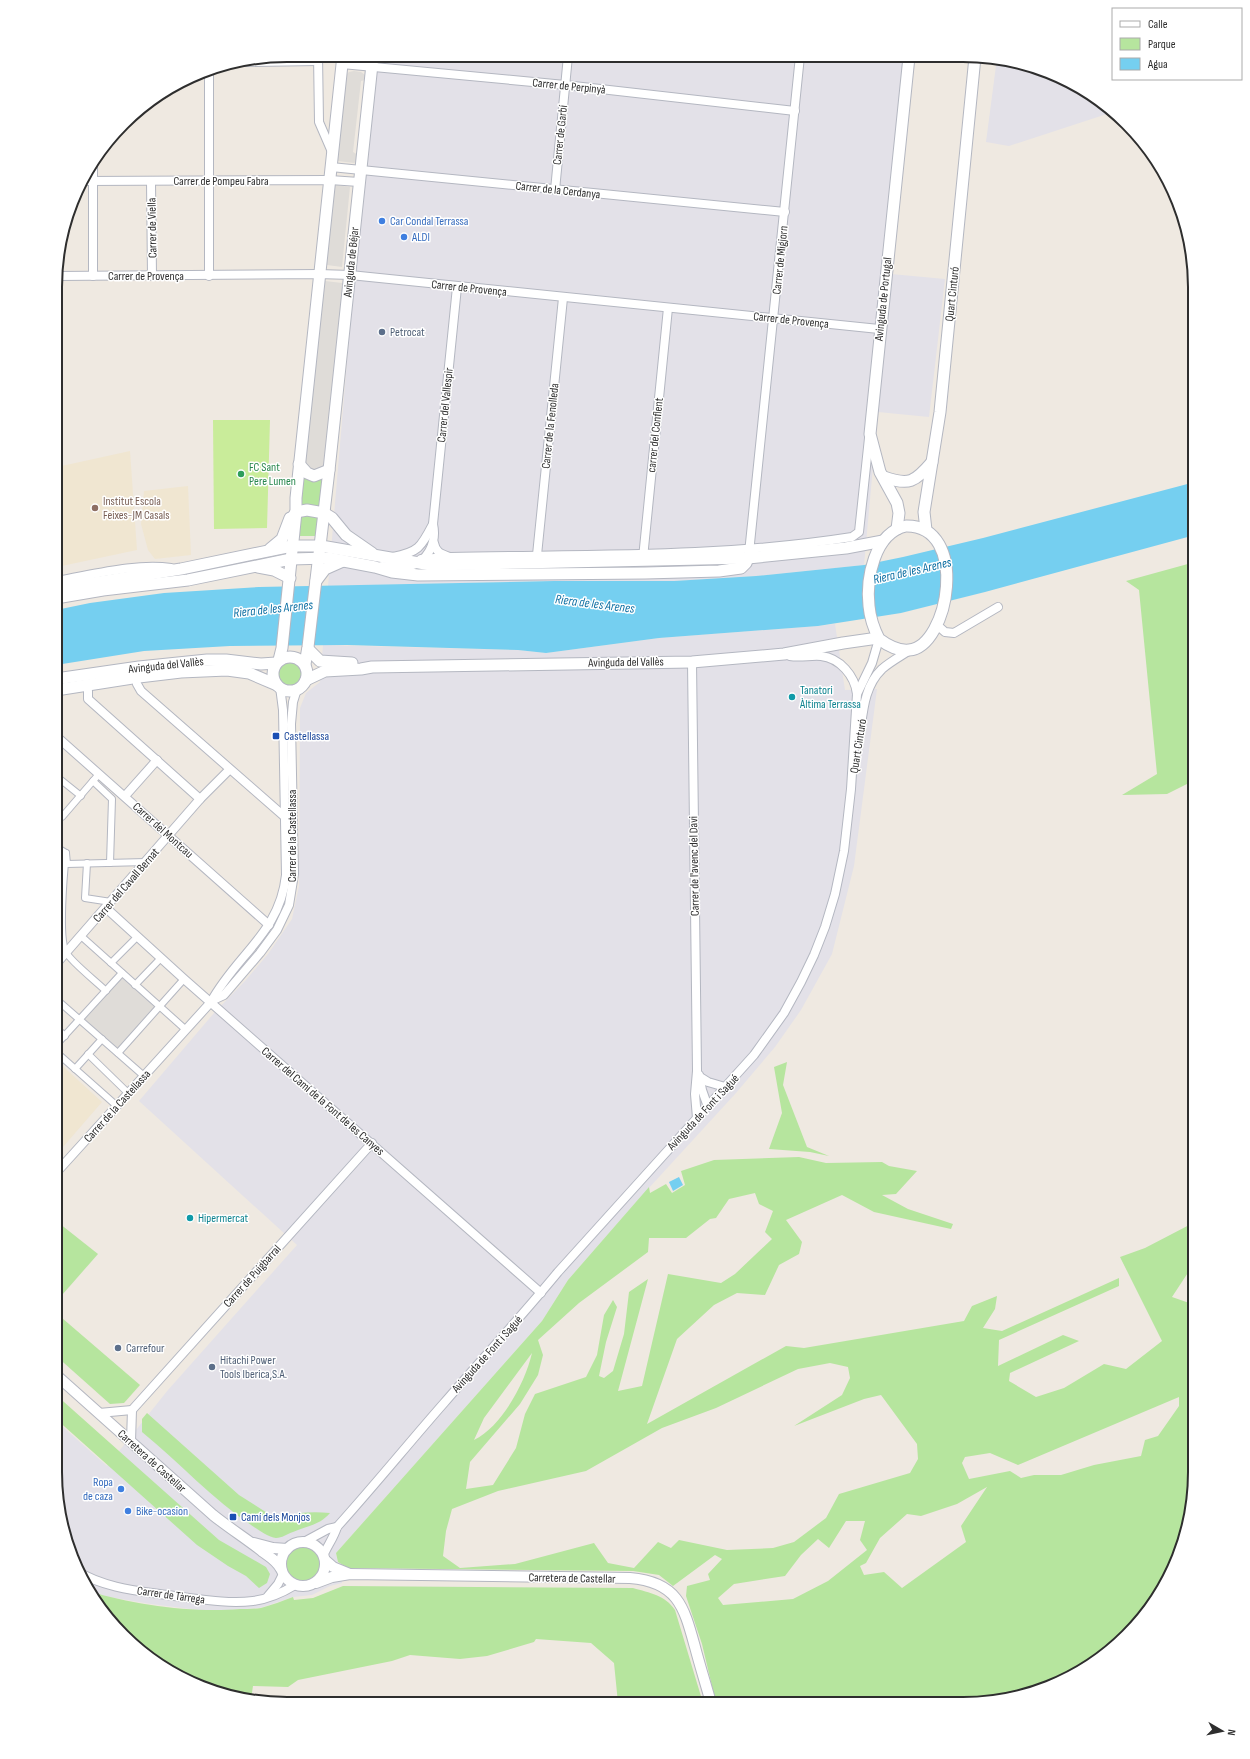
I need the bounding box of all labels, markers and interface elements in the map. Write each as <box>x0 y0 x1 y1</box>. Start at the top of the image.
legend <box>1112 8 1242 80</box>
text: Calle <box>1148 17 1168 32</box>
text: Parque <box>1148 37 1176 52</box>
text: Agua <box>1147 57 1168 72</box>
street label: Carrer de Perpinyà <box>532 75 607 98</box>
street label: Carrer de Garbí <box>550 104 571 166</box>
street label: Carrer de Pompeu Fabra <box>173 174 269 189</box>
street label: Carrer de la Cerdanya <box>515 179 601 202</box>
street label: Carrer de Viella <box>144 197 161 258</box>
place label: Car Condal Terrassa <box>390 214 469 229</box>
marker: Car Condal Terrassa <box>377 216 387 226</box>
street label: Carrer de Migjorn <box>769 225 792 295</box>
street label: Avinguda de Béjar <box>340 226 363 299</box>
place label: ALDI <box>411 230 430 245</box>
marker: ALDI <box>399 232 409 242</box>
street label: Avinguda de Portugal <box>872 257 895 343</box>
street label: Quart Cinturó <box>942 266 963 322</box>
street label: Carrer de Provença <box>108 269 184 284</box>
street label: Carrer de Provença <box>430 277 508 300</box>
street label: Carrer de Provença <box>752 309 830 332</box>
place label: Petrocat <box>390 325 425 340</box>
marker: Petrocat <box>377 327 387 337</box>
street label: Carrer del Vallespir <box>434 366 457 443</box>
street label: Carrer de la Fenolleda <box>539 382 562 470</box>
street label: carrer del Conflent <box>644 397 667 473</box>
place label: FC Sant Pere Lumen <box>249 460 296 489</box>
marker: FC Sant Pere Lumen <box>236 469 246 479</box>
place label: Institut Escola Feixes-JM Casals <box>103 494 170 523</box>
marker: Institut Escola Feixes-JM Casals <box>90 503 100 513</box>
water label: Riera de les Arenes <box>872 554 953 588</box>
water label: Riera de les Arenes <box>554 591 636 617</box>
water label: Riera de les Arenes <box>233 597 314 621</box>
street label: Avinguda del Vallès <box>127 654 204 677</box>
street label: Avinguda del Vallès <box>587 654 664 671</box>
place label: Tanatori Àltima Terrassa <box>799 683 861 712</box>
marker: Tanatori Àltima Terrassa <box>787 692 797 702</box>
street label: Quart Cinturó <box>847 718 870 774</box>
place label: Castellassa <box>284 729 329 744</box>
marker: Castellassa <box>271 731 281 741</box>
street label: Carrer de la Castellassa <box>285 789 300 882</box>
street label: Carrer del Montcau <box>129 799 196 861</box>
street label: Carrer de l'avenc del Davi <box>686 816 703 916</box>
street label: Carrer del Cavall Bernat <box>90 845 163 926</box>
street label: Carrer del Camí de la Font de les Canyes <box>258 1044 387 1159</box>
street label: Carrer de la Castellassa <box>81 1067 154 1146</box>
street label: Avinguda de Font i Sagué <box>664 1071 743 1154</box>
place label: Hipermercat <box>198 1211 249 1226</box>
marker: Hipermercat <box>185 1213 195 1223</box>
street label: Carrer de Puigbarral <box>220 1242 284 1311</box>
street label: Avinguda de Font i Sagué <box>448 1312 526 1397</box>
place label: Carrefour <box>126 1341 165 1356</box>
marker: Carrefour <box>113 1343 123 1353</box>
place label: Hitachi Power Tools Iberica,S.A. <box>220 1353 287 1382</box>
marker: Hitachi Power Tools Iberica,S.A. <box>207 1362 217 1372</box>
street label: Carretera de Castellar <box>114 1427 189 1496</box>
place label: Ropa de caza <box>83 1475 113 1504</box>
marker: Ropa de caza <box>116 1484 126 1494</box>
place label: Bike-ocasion <box>136 1504 188 1519</box>
marker: Bike-ocasion <box>123 1506 133 1516</box>
place label: Camí dels Monjos <box>241 1510 310 1525</box>
marker: Camí dels Monjos <box>228 1512 238 1522</box>
street label: Carretera de Castellar <box>528 1570 616 1587</box>
street label: Carrer de Tàrrega <box>136 1583 206 1608</box>
north arrow <box>1202 1711 1242 1751</box>
text: N <box>1224 1729 1238 1737</box>

